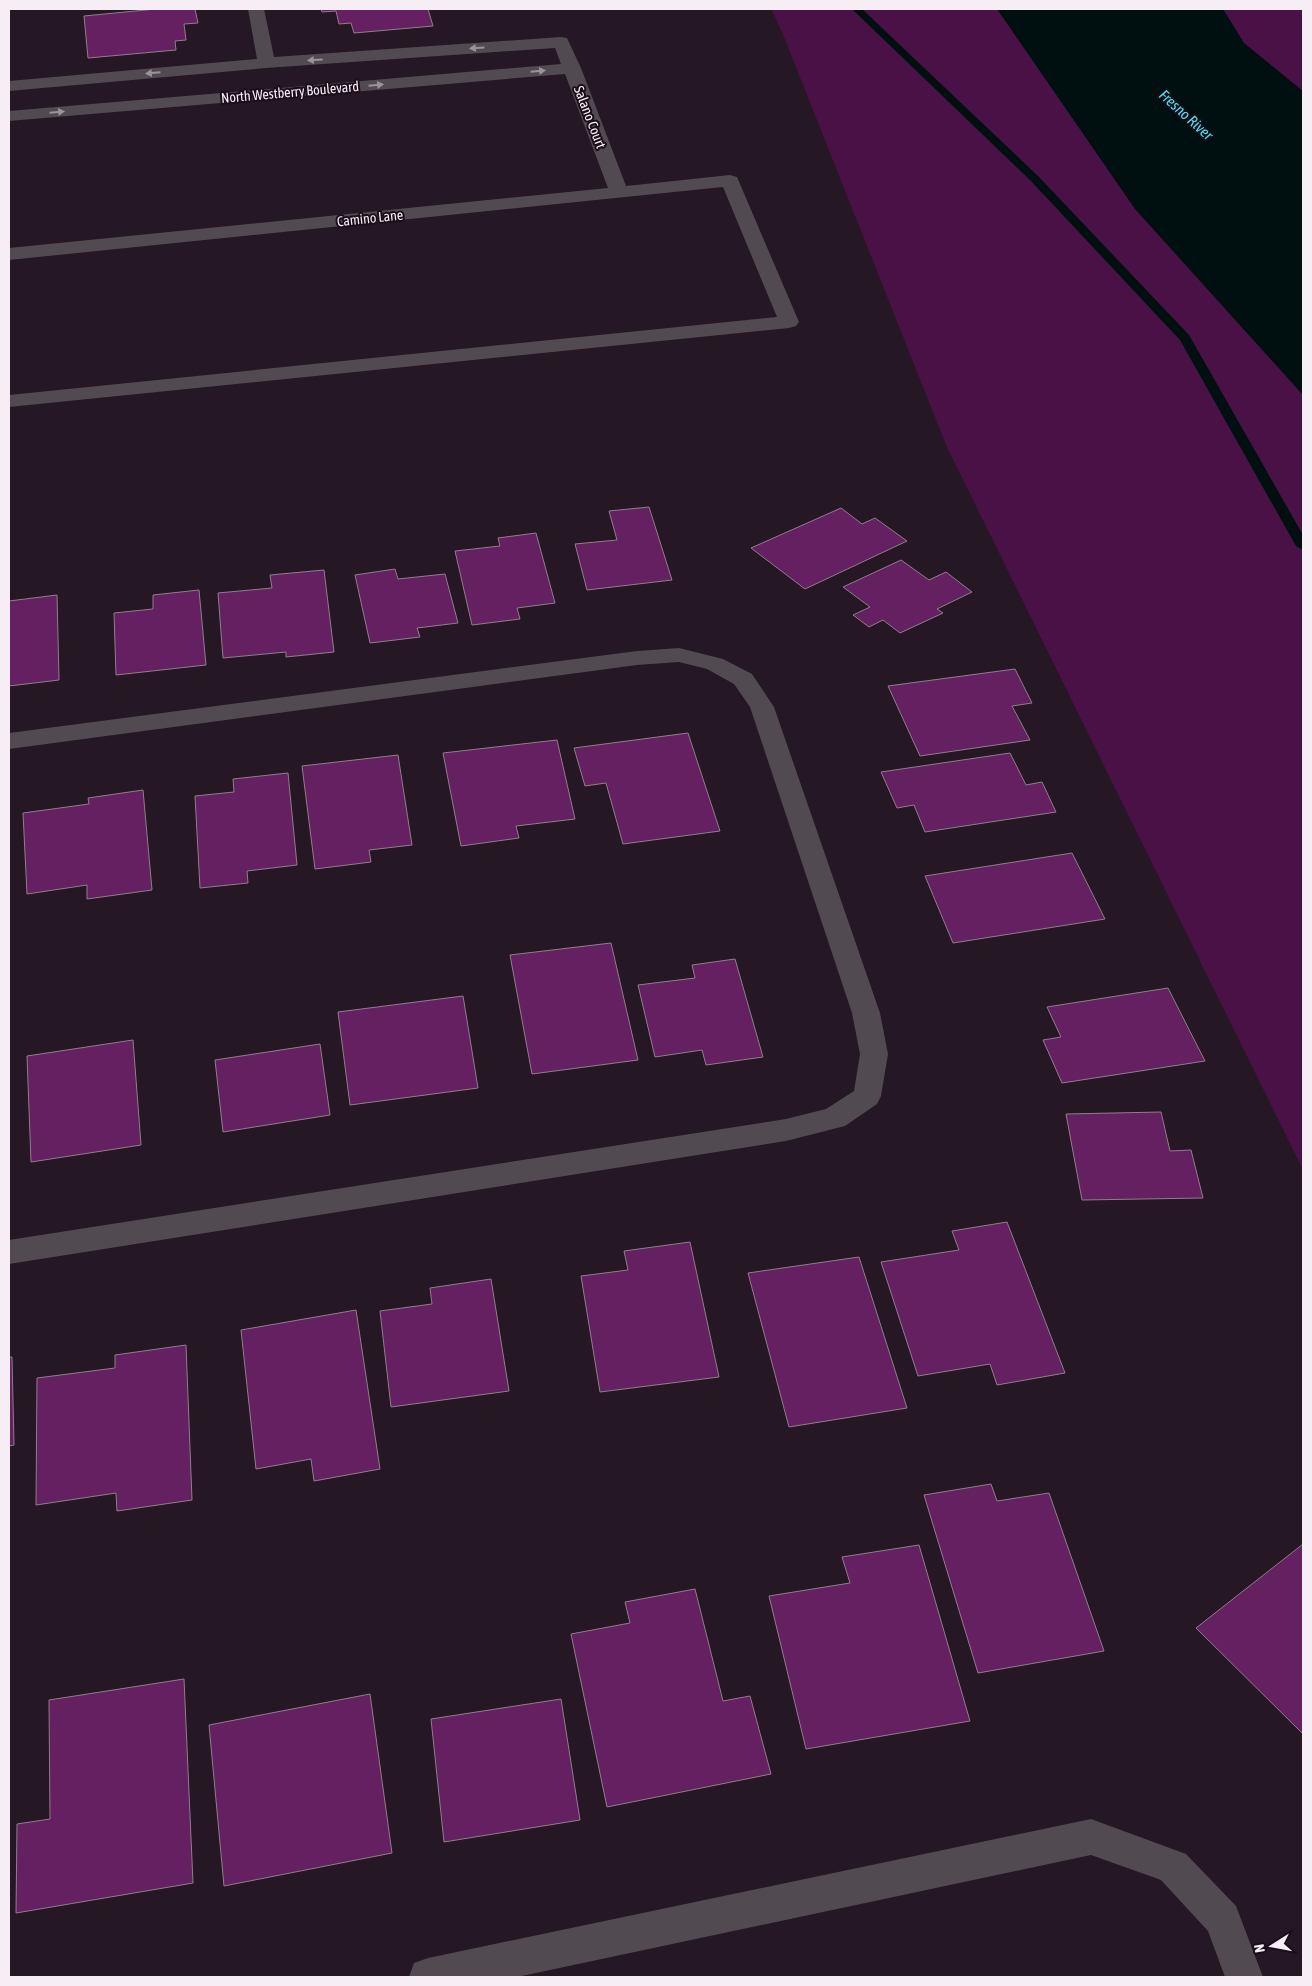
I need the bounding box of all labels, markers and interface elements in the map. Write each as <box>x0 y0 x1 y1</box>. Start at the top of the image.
one-way arrow <box>469 44 485 52</box>
one-way arrow <box>307 56 323 64</box>
one-way arrow <box>530 67 546 75</box>
one-way arrow <box>145 70 161 78</box>
street label: North Westberry Boulevard <box>220 78 360 106</box>
one-way arrow <box>368 81 384 89</box>
street label: Salano Court <box>571 84 609 150</box>
water label: Fresno River <box>1156 86 1217 144</box>
one-way arrow <box>50 108 66 116</box>
street label: Camino Lane <box>336 207 404 229</box>
north arrow <box>1247 1921 1297 1971</box>
text: N <box>1251 1943 1268 1954</box>

